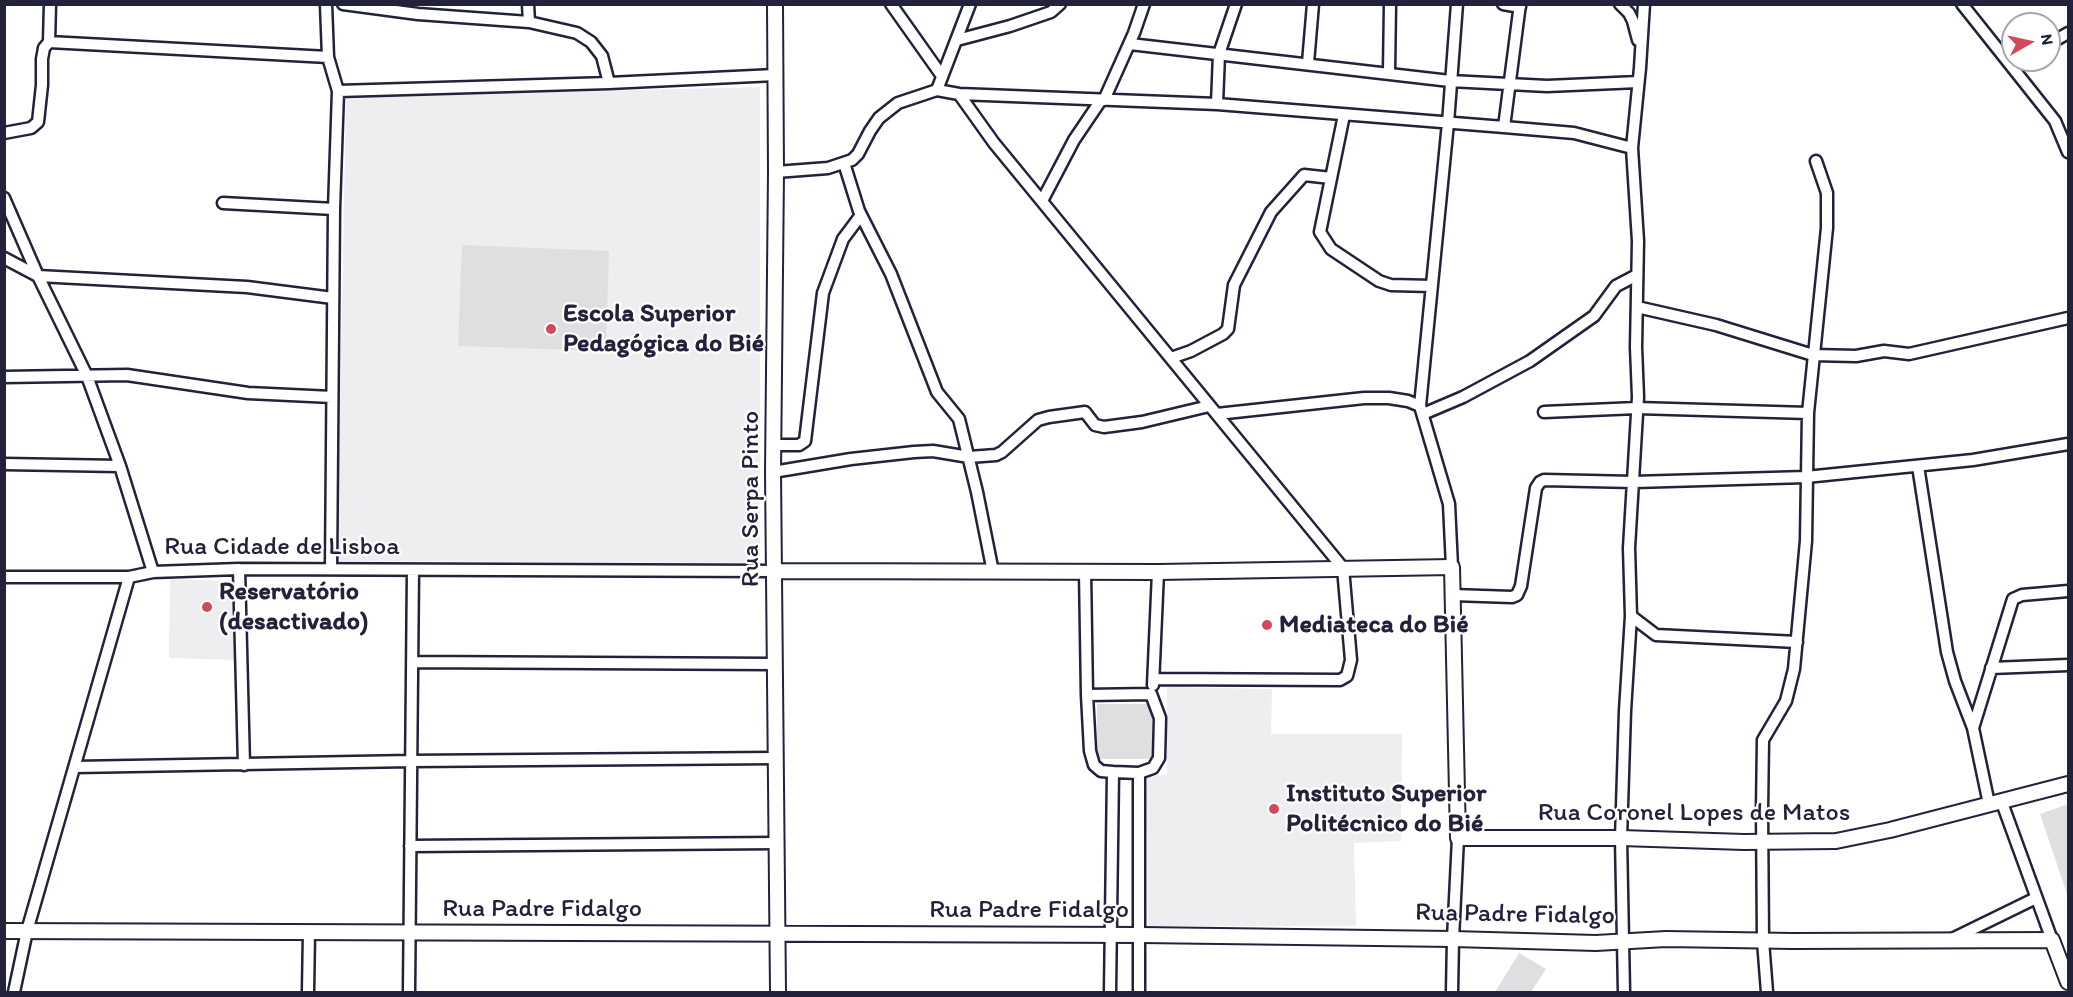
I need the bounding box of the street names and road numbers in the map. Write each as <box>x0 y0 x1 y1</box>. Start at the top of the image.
street label: Rua Serpa Pinto <box>735 411 767 587</box>
street label: Rua Cidade de Lisboa <box>164 531 400 563</box>
street label: Rua Coronel Lopes de Matos <box>1538 797 1850 829</box>
street label: Rua Padre Fidalgo <box>442 893 642 925</box>
street label: Rua Padre Fidalgo <box>929 894 1129 926</box>
street label: Rua Padre Fidalgo <box>1415 898 1615 932</box>

